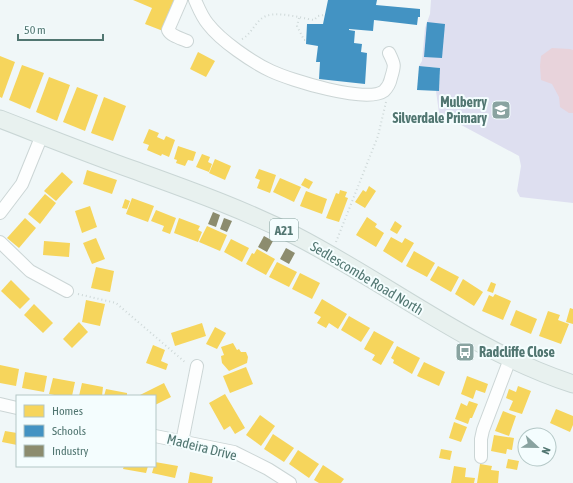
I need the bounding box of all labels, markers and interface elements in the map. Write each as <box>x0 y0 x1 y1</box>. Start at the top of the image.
scale bar <box>18 16 103 42</box>
text: 50 m <box>24 23 46 37</box>
place label: Mulberry Silverdale Primary <box>393 94 487 126</box>
school or university icon: Mulberry Silverdale Primary <box>490 99 512 121</box>
road number: A21 <box>270 219 298 241</box>
street label: Sedlescombe Road North <box>308 238 426 318</box>
bus stop icon: Radcliffe Close <box>454 341 476 363</box>
place label: Radcliffe Close <box>479 344 555 360</box>
legend <box>16 395 156 467</box>
text: Homes <box>52 404 83 418</box>
text: Schools <box>52 424 86 438</box>
north arrow <box>517 427 557 467</box>
street label: Madeira Drive <box>165 431 239 463</box>
text: Industry <box>52 444 89 458</box>
text: N <box>539 445 553 456</box>

